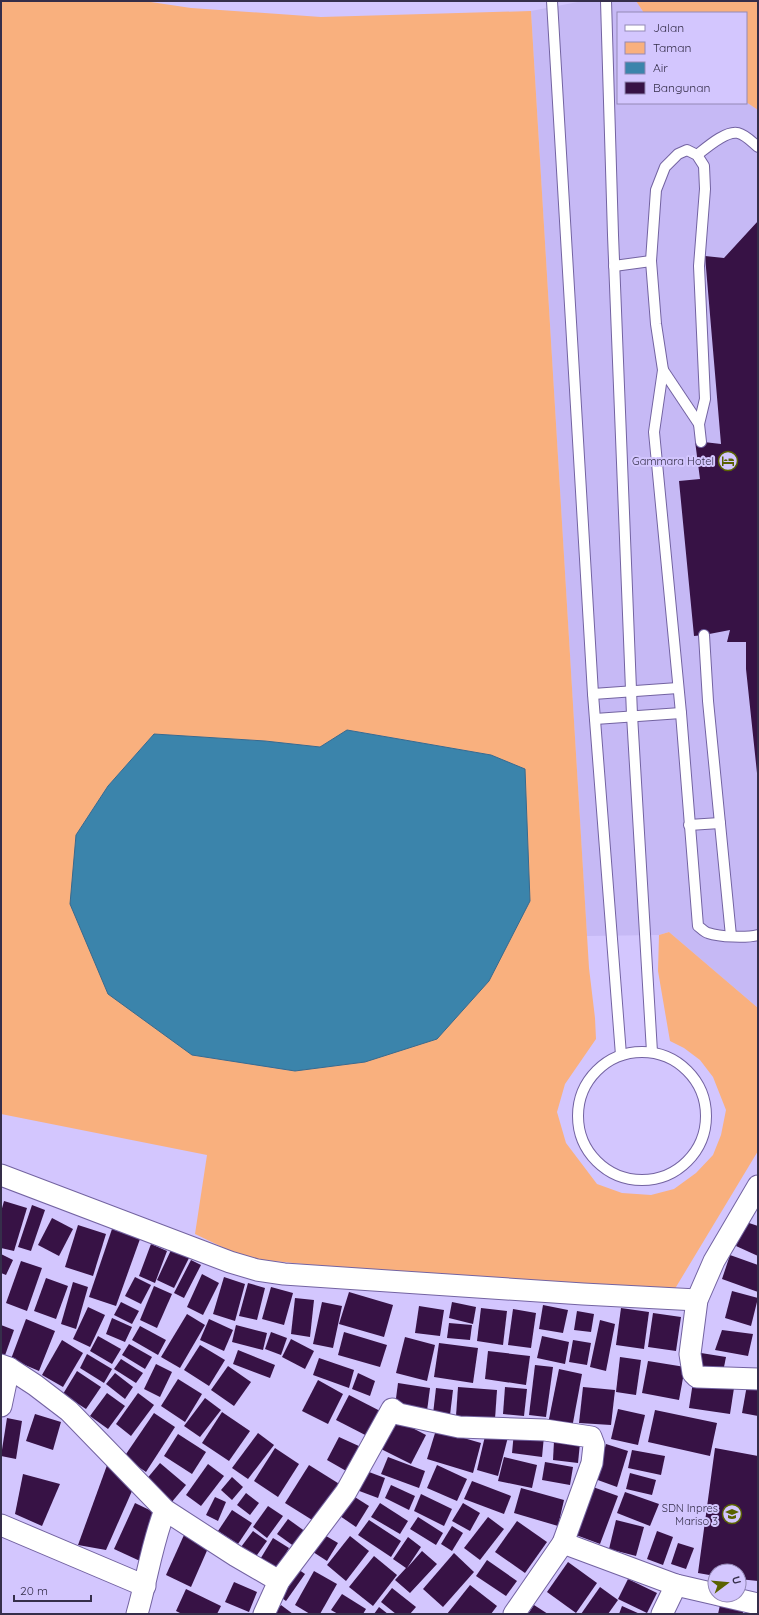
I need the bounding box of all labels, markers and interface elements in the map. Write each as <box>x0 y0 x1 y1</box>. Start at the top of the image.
legend <box>617 12 747 104</box>
text: Jalan <box>653 20 684 35</box>
text: Taman <box>653 40 691 55</box>
text: Air <box>653 60 668 75</box>
text: Bangunan <box>653 80 710 95</box>
hotel icon: Gammara Hotel <box>717 450 739 472</box>
place label: Gammara Hotel <box>632 454 714 468</box>
place label: SDN Inpres Mariso 3 <box>662 1501 718 1528</box>
school or university icon: SDN Inpres Mariso 3 <box>721 1503 743 1525</box>
north arrow <box>707 1563 747 1603</box>
text: U <box>729 1575 744 1586</box>
scale bar <box>14 1577 91 1603</box>
text: 20 m <box>20 1583 48 1598</box>

